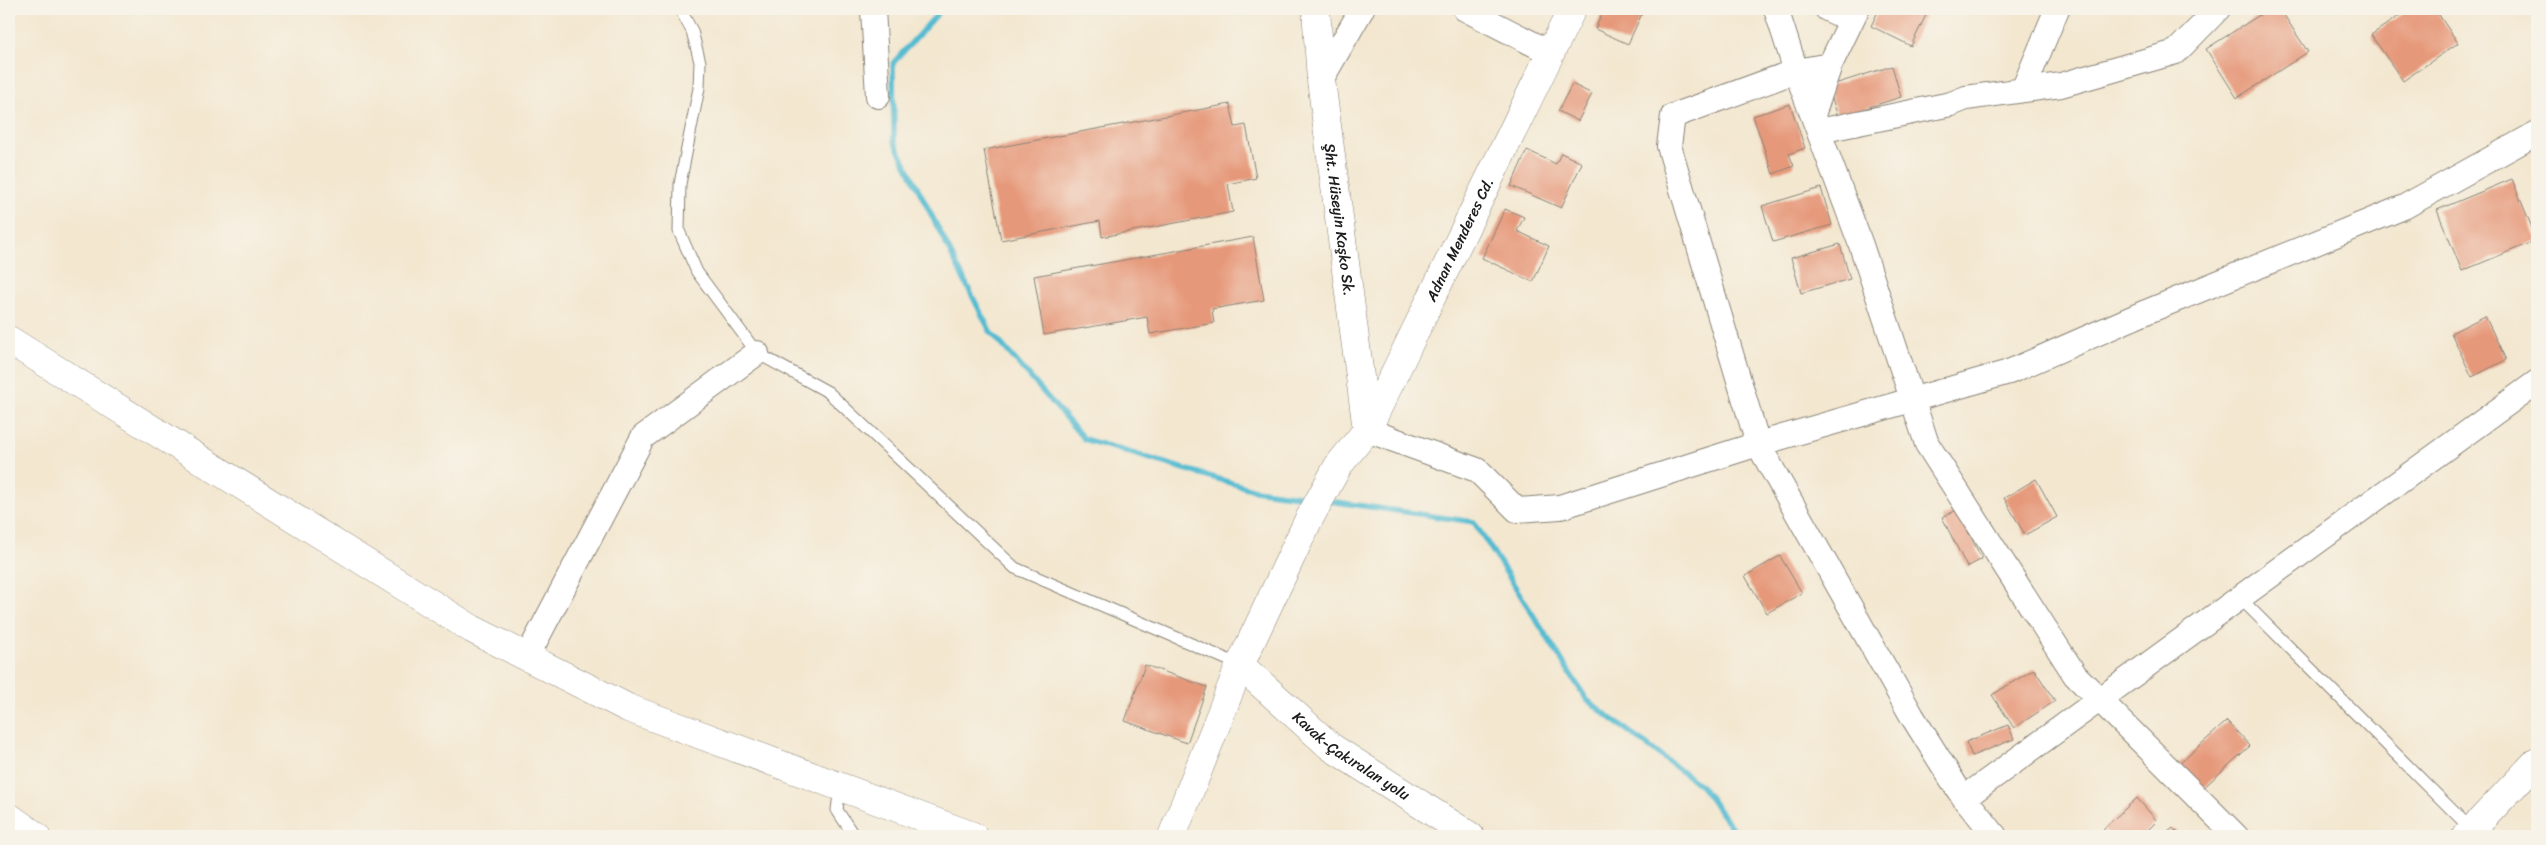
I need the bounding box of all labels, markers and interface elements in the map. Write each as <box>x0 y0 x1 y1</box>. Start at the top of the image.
street label: Şht. Hüseyin Kaşko Sk. <box>1316 142 1362 298</box>
street label: Adnan Menderes Cd. <box>1418 173 1501 307</box>
street label: Kavak-Çakıralan yolu <box>1286 705 1415 807</box>

